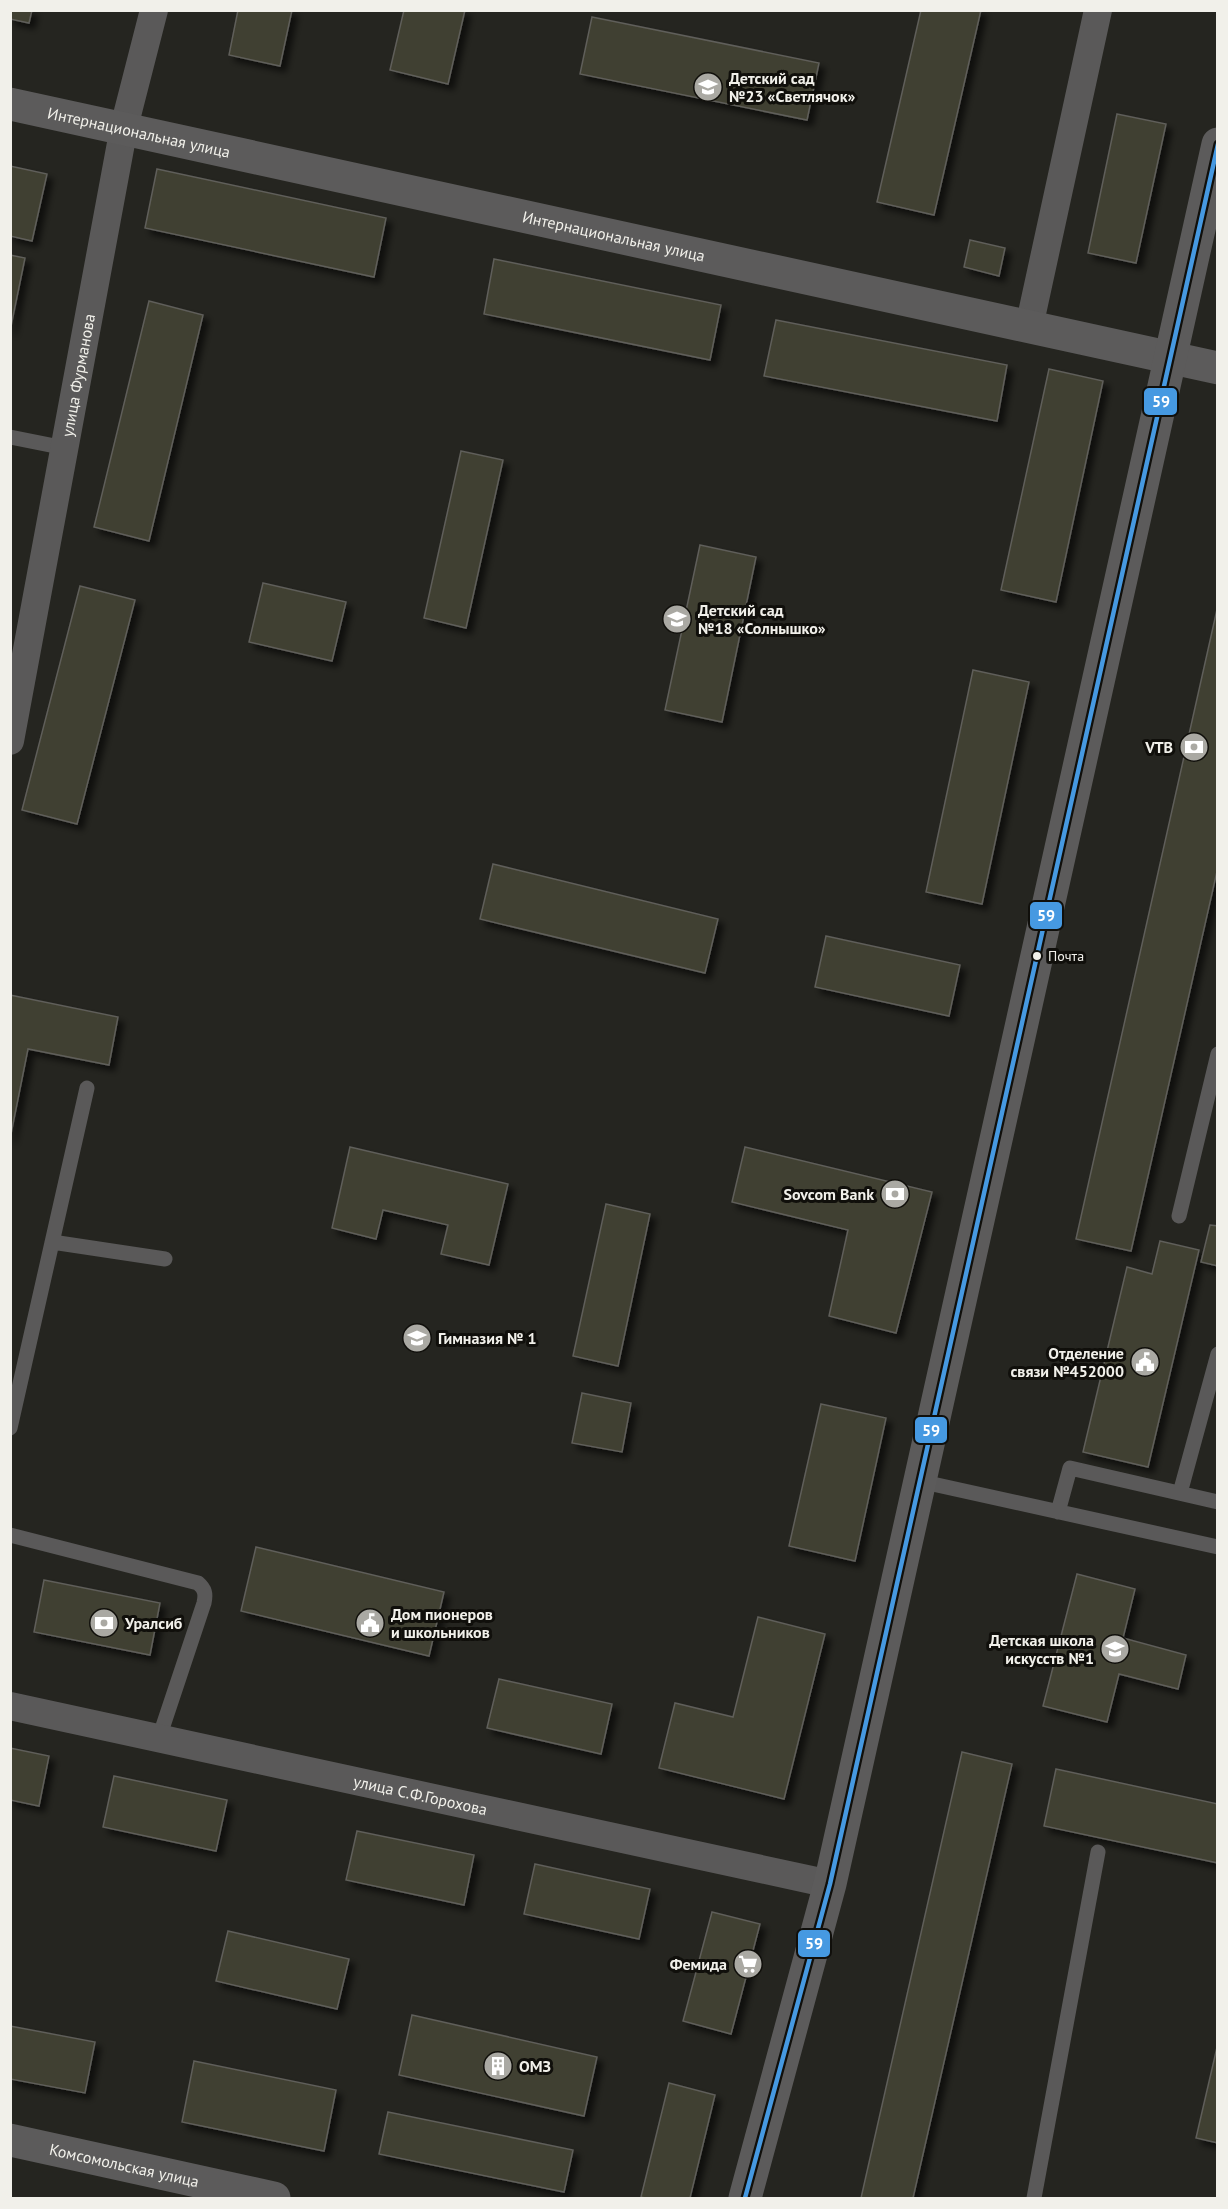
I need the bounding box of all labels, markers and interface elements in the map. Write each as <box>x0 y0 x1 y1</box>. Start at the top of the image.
place label: Детский сад №23 «Светлячок» <box>729 68 855 106</box>
school or university icon: Детский сад №23 «Светлячок» <box>692 71 724 103</box>
street label: Интернациональная улица <box>46 103 232 162</box>
street label: Интернациональная улица <box>521 206 707 266</box>
street label: улица Фурманова <box>57 312 99 438</box>
line badge: 59 <box>1143 387 1178 416</box>
text: 59 <box>1152 391 1170 411</box>
place label: Детский сад №18 «Солнышко» <box>698 600 826 638</box>
school or university icon: Детский сад №18 «Солнышко» <box>661 603 693 635</box>
bank icon: VTB <box>1178 731 1210 763</box>
place label: VTB <box>1144 737 1173 757</box>
line badge: 59 <box>1029 901 1063 930</box>
text: 59 <box>1037 905 1055 925</box>
place label: Почта <box>1048 947 1084 965</box>
marker: Почта <box>1031 950 1043 962</box>
bank icon: Sovcom Bank <box>879 1178 911 1210</box>
place label: Sovcom Bank <box>783 1184 874 1204</box>
school or university icon: Гимназия № 1 <box>401 1322 433 1354</box>
place label: Гимназия № 1 <box>438 1328 537 1348</box>
place label: Отделение связи №452000 <box>1010 1343 1124 1381</box>
public building icon: Отделение связи №452000 <box>1129 1346 1161 1378</box>
line badge: 59 <box>914 1416 948 1444</box>
text: 59 <box>922 1420 940 1440</box>
place label: Дом пионеров и школьников <box>391 1604 493 1642</box>
bank icon: Уралсиб <box>88 1607 120 1639</box>
public building icon: Дом пионеров и школьников <box>354 1607 386 1639</box>
place label: Уралсиб <box>124 1613 183 1633</box>
place label: Детская школа искусств №1 <box>989 1630 1094 1668</box>
school or university icon: Детская школа искусств №1 <box>1099 1633 1131 1665</box>
street label: улица С.Ф.Горохова <box>352 1771 489 1819</box>
line badge: 59 <box>797 1929 831 1958</box>
text: 59 <box>805 1933 823 1953</box>
supermarket icon: Фемида <box>732 1948 764 1980</box>
place label: Фемида <box>670 1954 727 1974</box>
building icon: ОМЗ <box>482 2050 514 2082</box>
place label: ОМЗ <box>519 2056 551 2076</box>
street label: Комсомольская улица <box>48 2139 201 2191</box>

